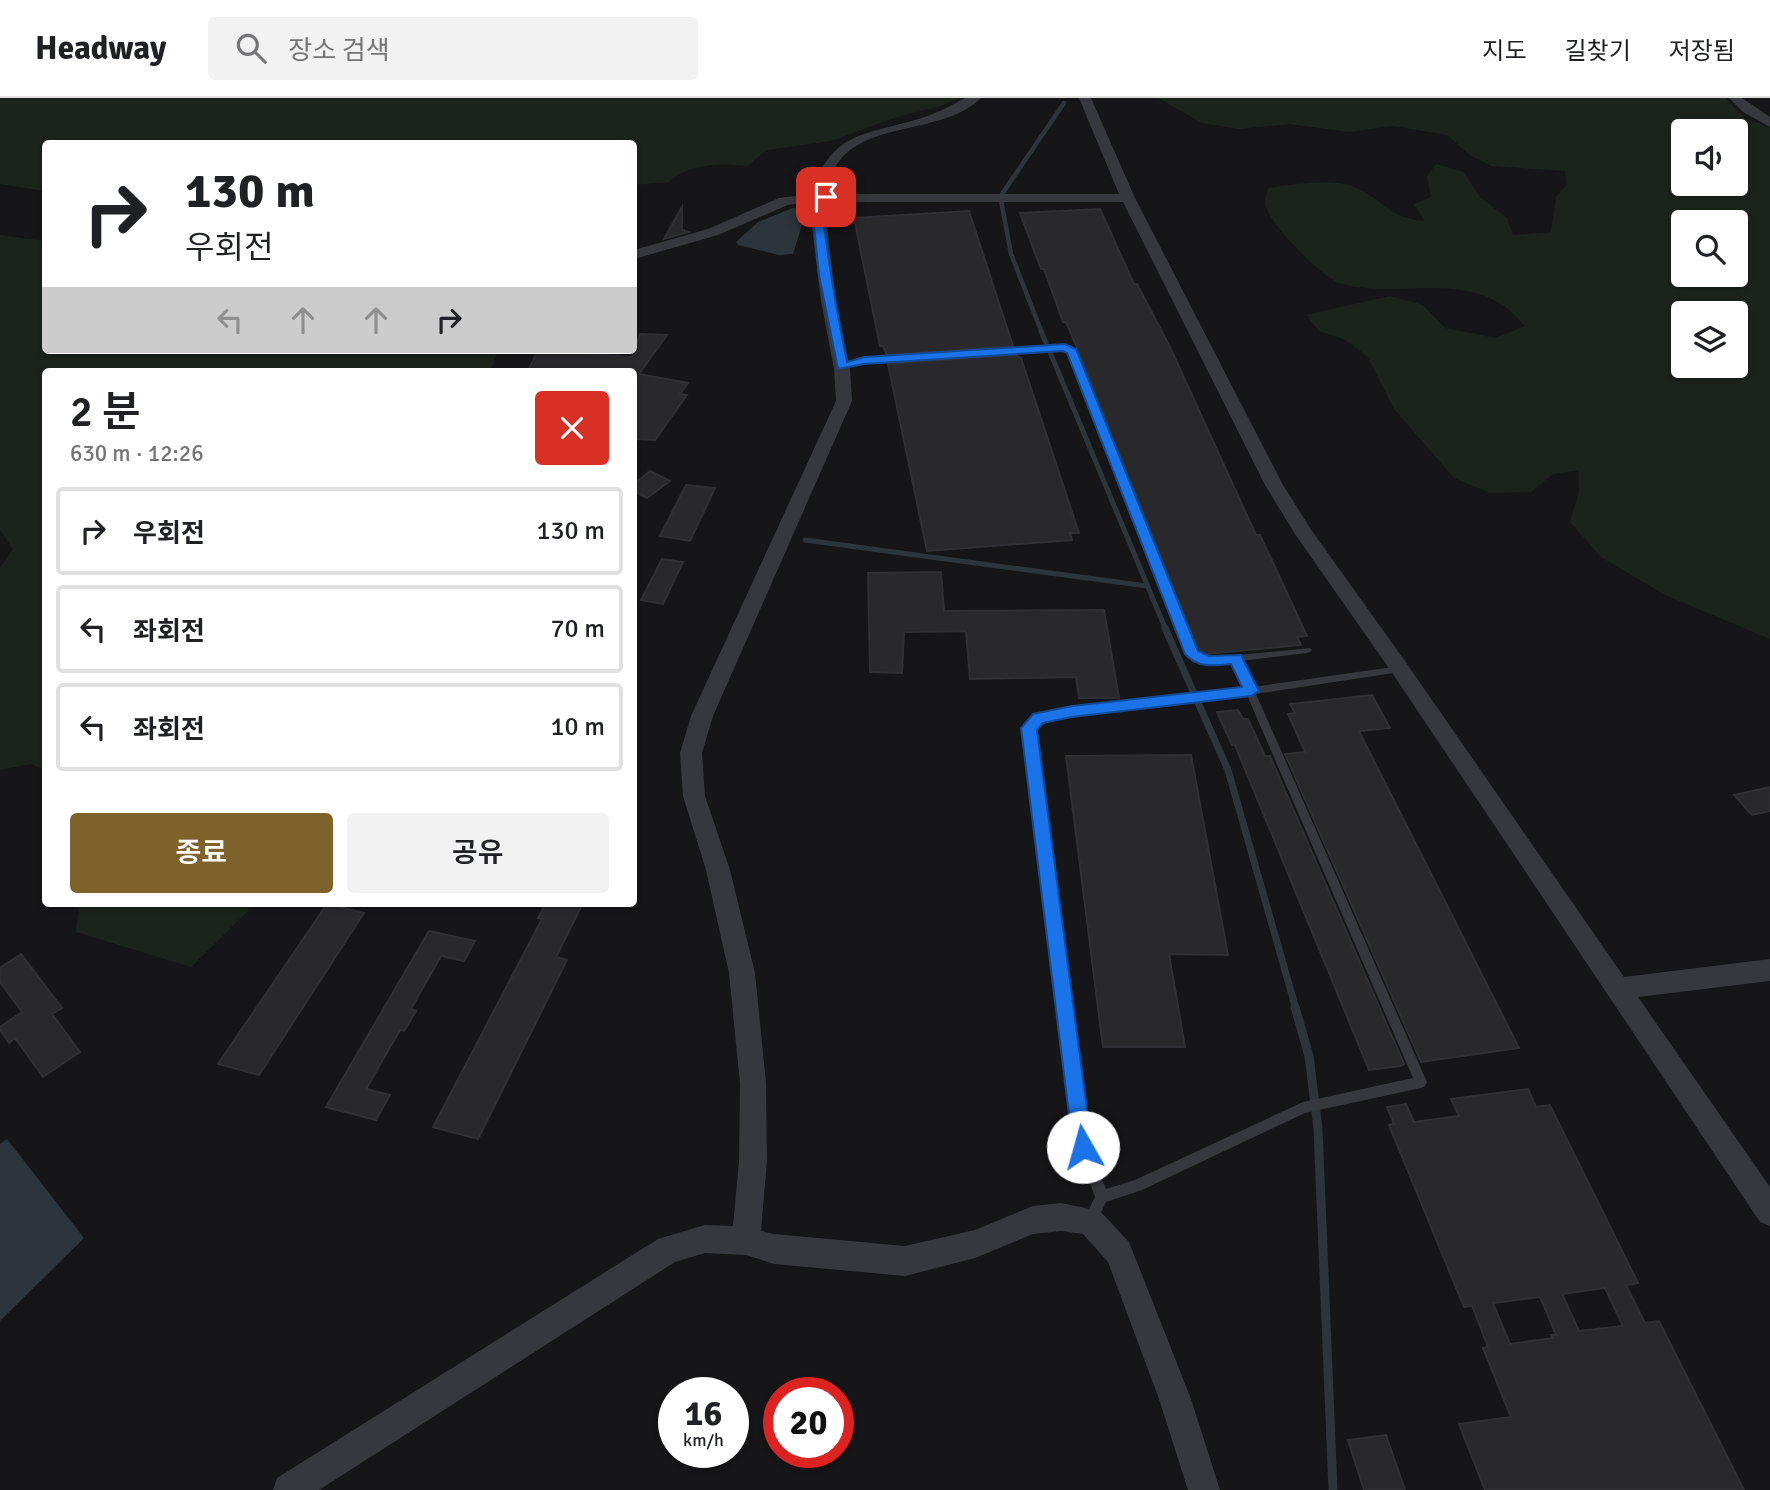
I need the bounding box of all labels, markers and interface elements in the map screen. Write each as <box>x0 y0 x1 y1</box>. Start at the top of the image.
search box <box>208 17 698 80</box>
text: Headway <box>35 28 166 69</box>
icon: search <box>232 29 270 67</box>
text: 장소 검색 <box>288 35 390 67</box>
text: 지도 <box>1482 36 1527 66</box>
text: 길찾기 <box>1565 36 1631 66</box>
text: 저장됨 <box>1669 36 1735 66</box>
map controls <box>1671 119 1748 378</box>
button: sound <box>1671 119 1748 196</box>
text: 130 m <box>185 161 315 221</box>
pin <box>796 167 856 227</box>
icon: right <box>70 168 161 259</box>
icon: arrive <box>807 178 845 216</box>
button: search <box>1671 210 1748 287</box>
text: 우회전 <box>185 228 273 267</box>
icon: left <box>211 301 249 339</box>
icon: ahead <box>284 301 322 339</box>
icon: ahead <box>357 301 395 339</box>
icon: right <box>430 301 468 339</box>
button: layers <box>1671 301 1748 378</box>
text: 2 분 <box>70 387 141 438</box>
button: close <box>535 391 609 465</box>
text: 630 m · 12:26 <box>70 439 204 468</box>
icon: right <box>74 512 112 550</box>
text: 130 m <box>536 515 605 547</box>
text: 우회전 <box>133 518 205 550</box>
icon: left <box>74 610 112 648</box>
text: 70 m <box>550 613 605 645</box>
text: 좌회전 <box>133 616 205 648</box>
icon: left <box>74 708 112 746</box>
text: 10 m <box>550 711 605 743</box>
text: 좌회전 <box>133 714 205 746</box>
button: 종료 <box>70 813 333 893</box>
button: 공유 <box>347 813 609 893</box>
position arrow <box>1046 1110 1120 1184</box>
speed limit sign: 20 <box>763 1377 854 1468</box>
text: 16 <box>685 1392 722 1435</box>
text: km/h <box>683 1429 724 1451</box>

